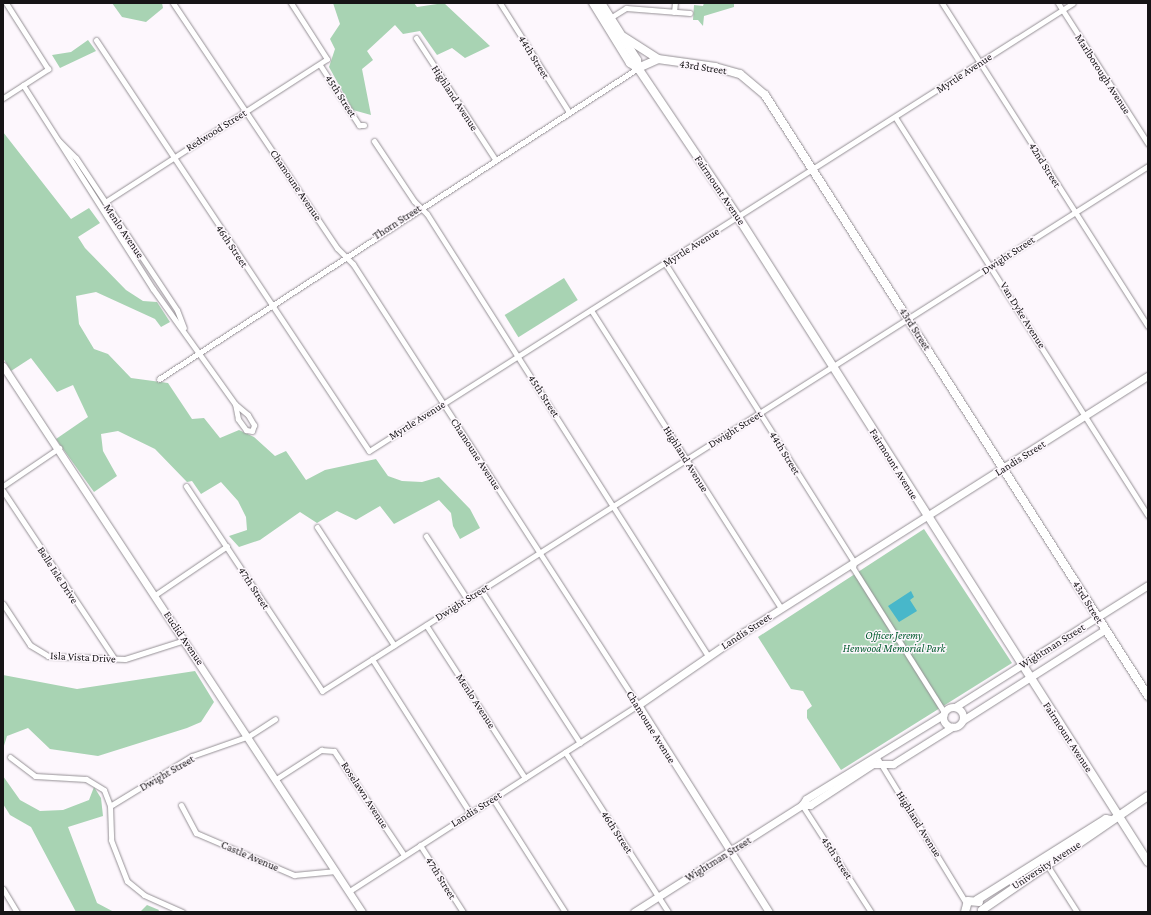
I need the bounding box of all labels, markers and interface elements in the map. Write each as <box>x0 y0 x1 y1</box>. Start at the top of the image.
street label: Marlborough Avenue <box>1072 32 1134 116</box>
street label: 44th Street <box>516 33 552 81</box>
street label: Myrtle Avenue <box>934 50 994 96</box>
street label: 43rd Street <box>678 57 728 77</box>
street label: Highland Avenue <box>429 63 481 133</box>
street label: 45th Street <box>322 72 360 120</box>
street label: Redwood Street <box>183 106 249 154</box>
street label: 42nd Street <box>1026 140 1064 190</box>
street label: Chamoune Avenue <box>267 147 325 223</box>
street label: Fairmount Avenue <box>692 153 748 227</box>
street label: Menlo Avenue <box>101 201 147 261</box>
street label: Thorn Street <box>370 201 424 243</box>
street label: 46th Street <box>213 222 251 270</box>
street label: Myrtle Avenue <box>660 224 722 270</box>
street label: Dwight Street <box>979 233 1037 277</box>
street label: Van Dyke Avenue <box>997 279 1049 351</box>
street label: 43rd Street <box>896 305 934 353</box>
street label: 45th Street <box>525 372 563 420</box>
street label: Myrtle Avenue <box>386 397 448 443</box>
street label: Dwight Street <box>706 407 764 451</box>
street label: Chamoune Avenue <box>448 416 504 492</box>
street label: Highland Avenue <box>660 424 712 494</box>
street label: Fairmount Avenue <box>867 426 921 502</box>
street label: 44th Street <box>767 429 803 477</box>
street label: Landis Street <box>992 437 1048 479</box>
street label: Belle Isle Drive <box>35 544 81 606</box>
street label: 47th Street <box>235 564 273 612</box>
street label: 43rd Street <box>1070 578 1106 626</box>
street label: Dwight Street <box>433 580 491 624</box>
street label: Euclid Avenue <box>161 609 207 667</box>
street label: Landis Street <box>718 610 774 652</box>
street label: Wightman Street <box>1017 620 1087 672</box>
park label: Officer Jeremy Henwood Memorial Park <box>843 629 945 655</box>
street label: Isla Vista Drive <box>50 649 116 665</box>
street label: Menlo Avenue <box>453 671 499 731</box>
street label: Chamoune Avenue <box>623 688 679 766</box>
street label: Fairmount Avenue <box>1040 699 1096 775</box>
street label: Dwight Street <box>137 752 197 794</box>
street label: Roselawn Avenue <box>339 759 391 831</box>
street label: Landis Street <box>448 788 504 830</box>
street label: Highland Avenue <box>893 789 945 859</box>
street label: 46th Street <box>598 808 636 856</box>
street label: Wightman Street <box>683 833 753 885</box>
street label: 45th Street <box>818 834 856 882</box>
street label: Castle Avenue <box>219 838 281 874</box>
street label: University Avenue <box>1009 838 1083 892</box>
street label: 47th Street <box>423 854 459 902</box>

